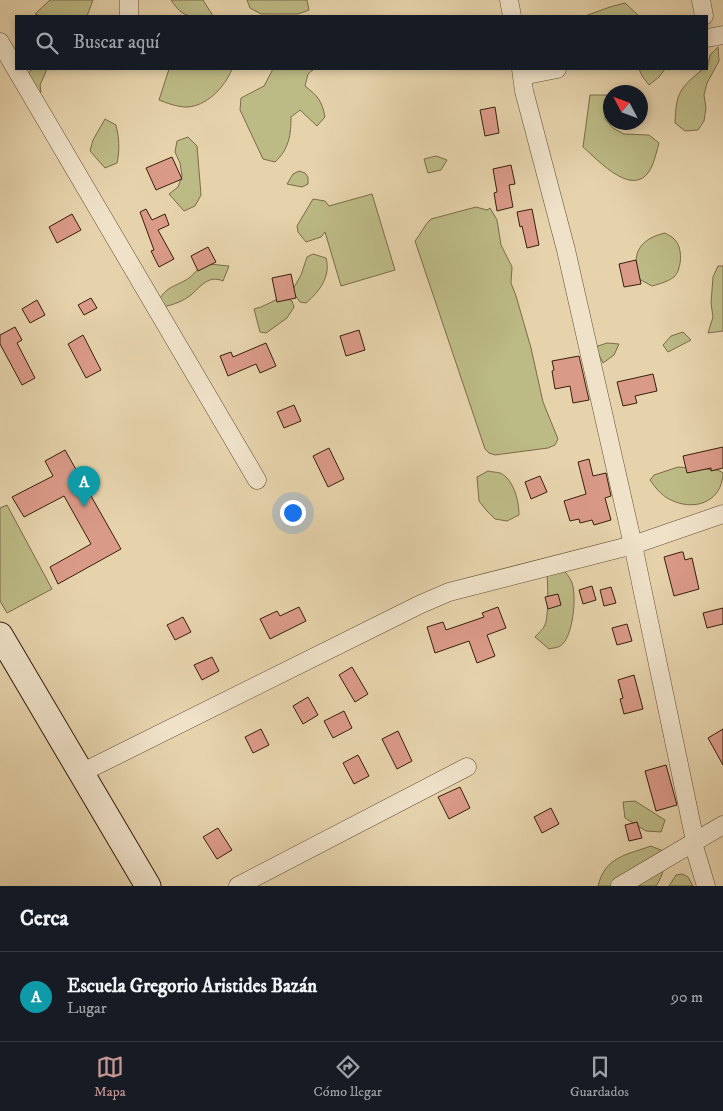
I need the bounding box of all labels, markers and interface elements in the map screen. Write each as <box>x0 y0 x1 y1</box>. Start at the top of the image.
search box <box>15 15 708 70</box>
icon: search <box>33 29 61 57</box>
text: Buscar aquí <box>73 31 159 54</box>
north arrow <box>603 85 648 130</box>
pin: A <box>68 466 100 507</box>
your location <box>280 500 306 526</box>
text: Cerca <box>20 906 68 932</box>
text: Escuela Gregorio Aristides Bazán <box>67 975 317 998</box>
text: A <box>31 987 41 1007</box>
text: 90 m <box>671 987 703 1007</box>
text: Lugar <box>67 998 107 1018</box>
tab: Mapa <box>94 1053 126 1101</box>
tab: Cómo llegar <box>314 1053 382 1101</box>
tab: Guardados <box>570 1053 629 1101</box>

